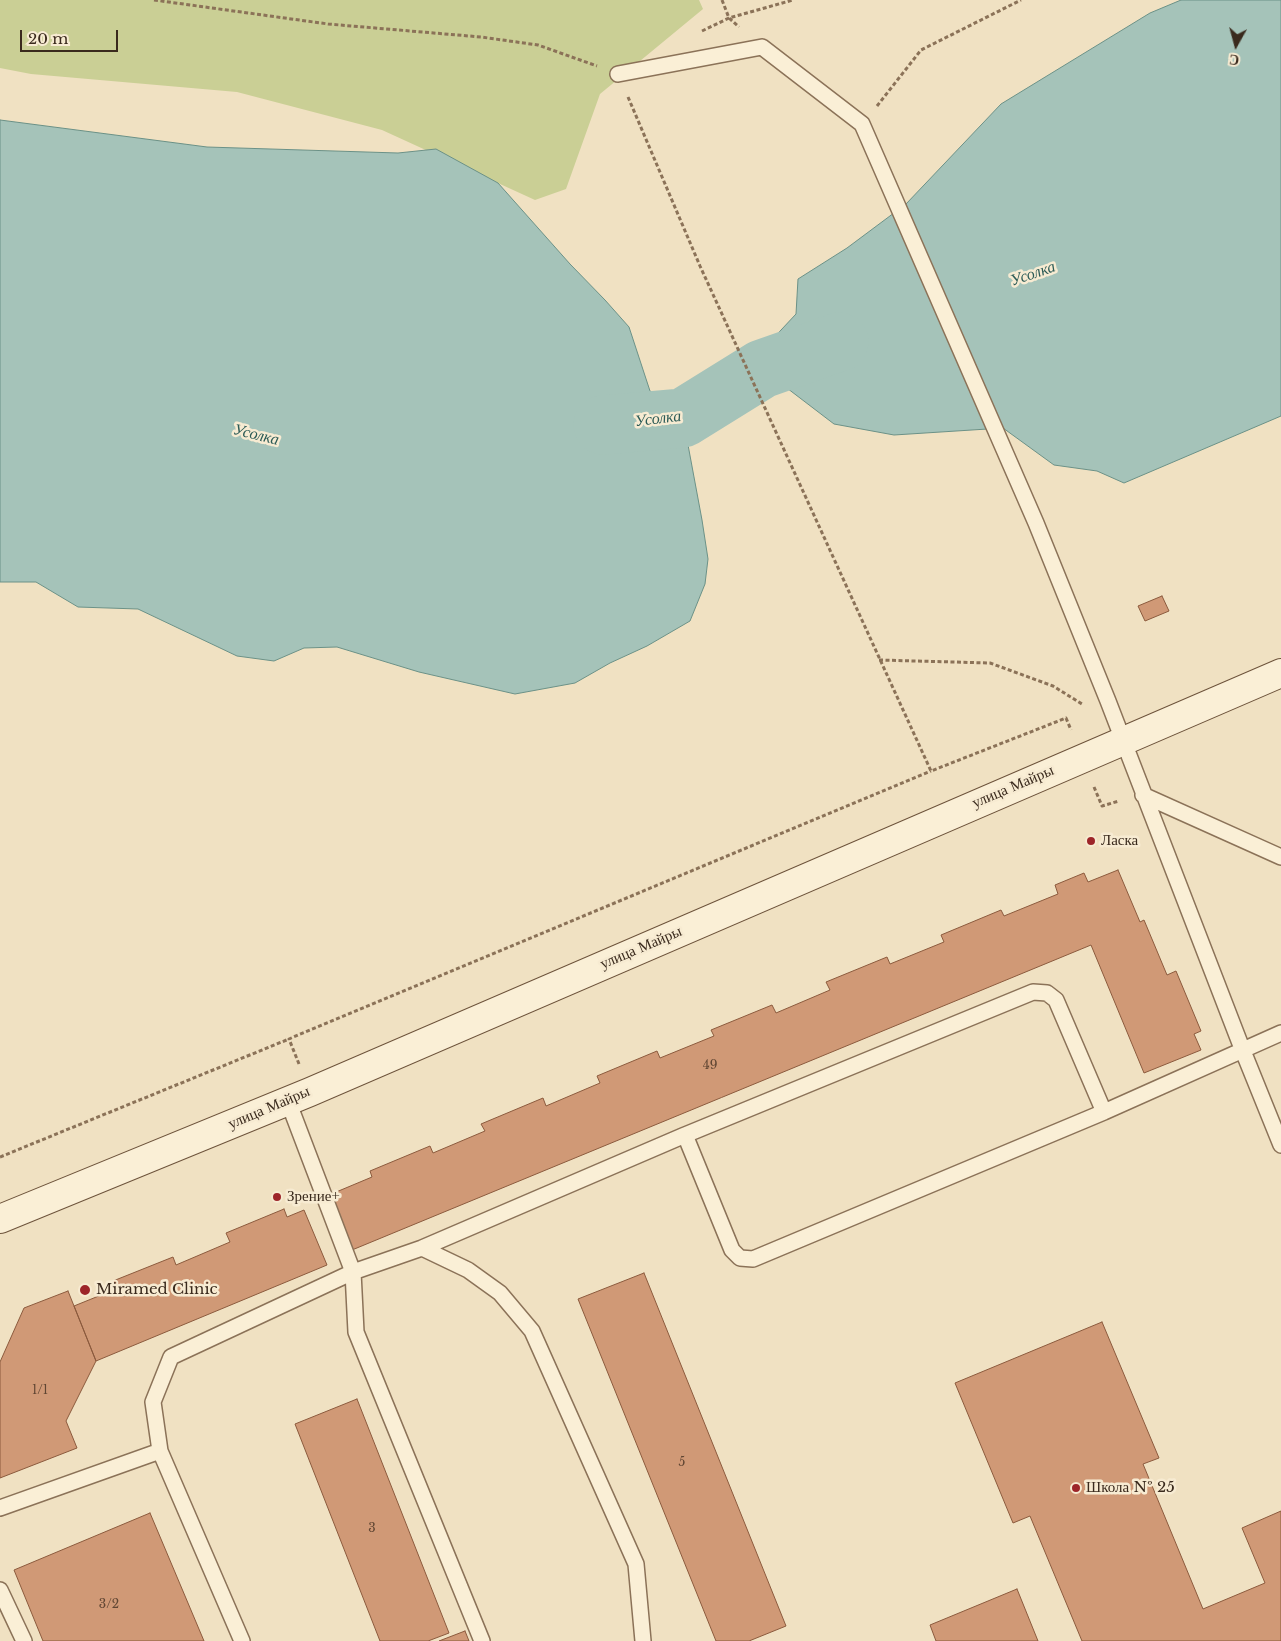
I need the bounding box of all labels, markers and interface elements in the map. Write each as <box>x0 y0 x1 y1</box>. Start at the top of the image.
scale bar <box>22 20 120 52</box>
north arrow <box>1211 20 1261 70</box>
text: 20 m <box>28 29 68 48</box>
text: С <box>1228 50 1240 69</box>
water label: Усолка <box>1008 257 1058 291</box>
water label: Усолка <box>634 407 682 431</box>
water label: Усолка <box>231 420 281 450</box>
street label: улица Майры <box>969 762 1057 812</box>
place label: Ласка <box>1101 832 1138 850</box>
marker: Ласка <box>1085 835 1097 847</box>
street label: улица Майры <box>597 923 685 973</box>
house number: 49 <box>703 1059 717 1073</box>
street label: улица Майры <box>225 1083 313 1133</box>
place label: Зрение+ <box>287 1188 340 1206</box>
marker: Зрение+ <box>271 1191 283 1203</box>
place label: Miramed Clinic <box>96 1281 218 1299</box>
marker: Miramed Clinic <box>78 1283 92 1297</box>
house number: 1/1 <box>32 1384 48 1398</box>
house number: 5 <box>679 1456 685 1470</box>
place label: Школа № 25 <box>1086 1479 1175 1497</box>
marker: Школа № 25 <box>1070 1482 1082 1494</box>
house number: 3 <box>368 1522 376 1536</box>
house number: 3/2 <box>99 1598 119 1612</box>

